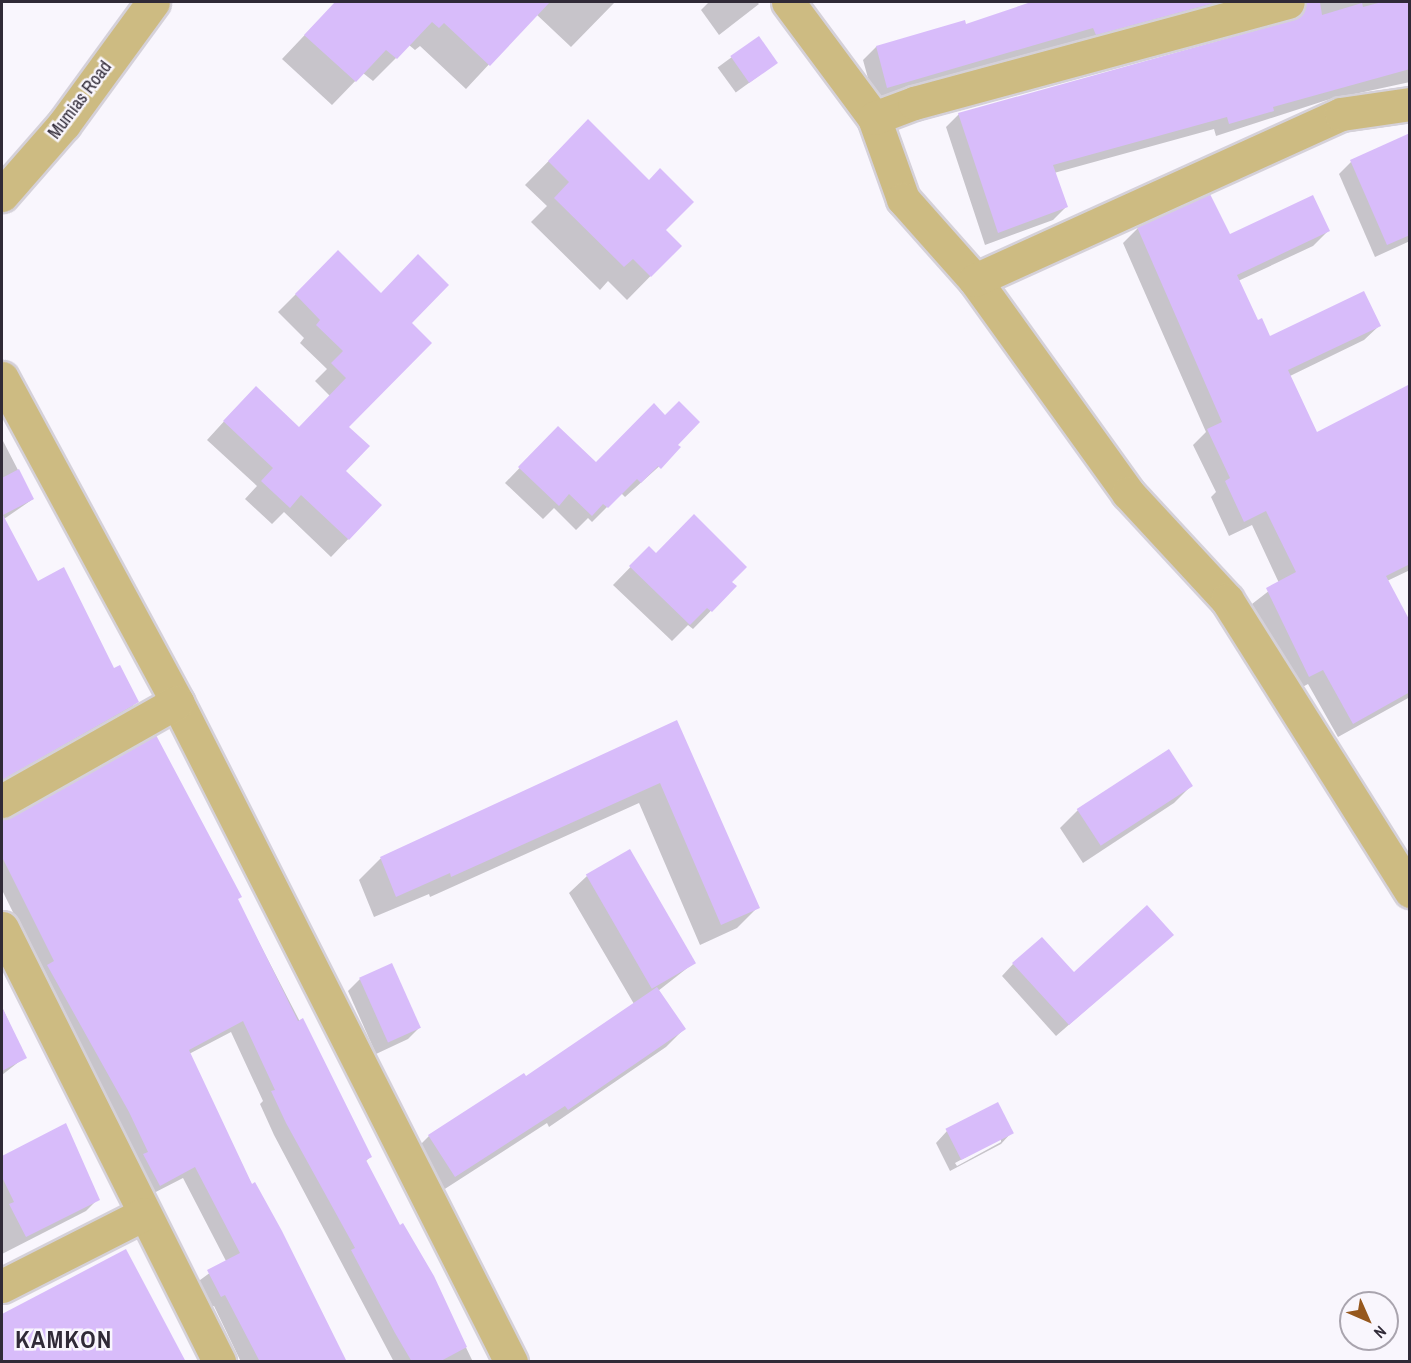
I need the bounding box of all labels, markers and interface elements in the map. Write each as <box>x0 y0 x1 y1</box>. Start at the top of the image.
street label: Mumias Road <box>44 57 116 143</box>
north arrow <box>1339 1291 1399 1351</box>
text: N <box>1369 1321 1391 1343</box>
district label: KAMKON <box>15 1326 113 1354</box>

